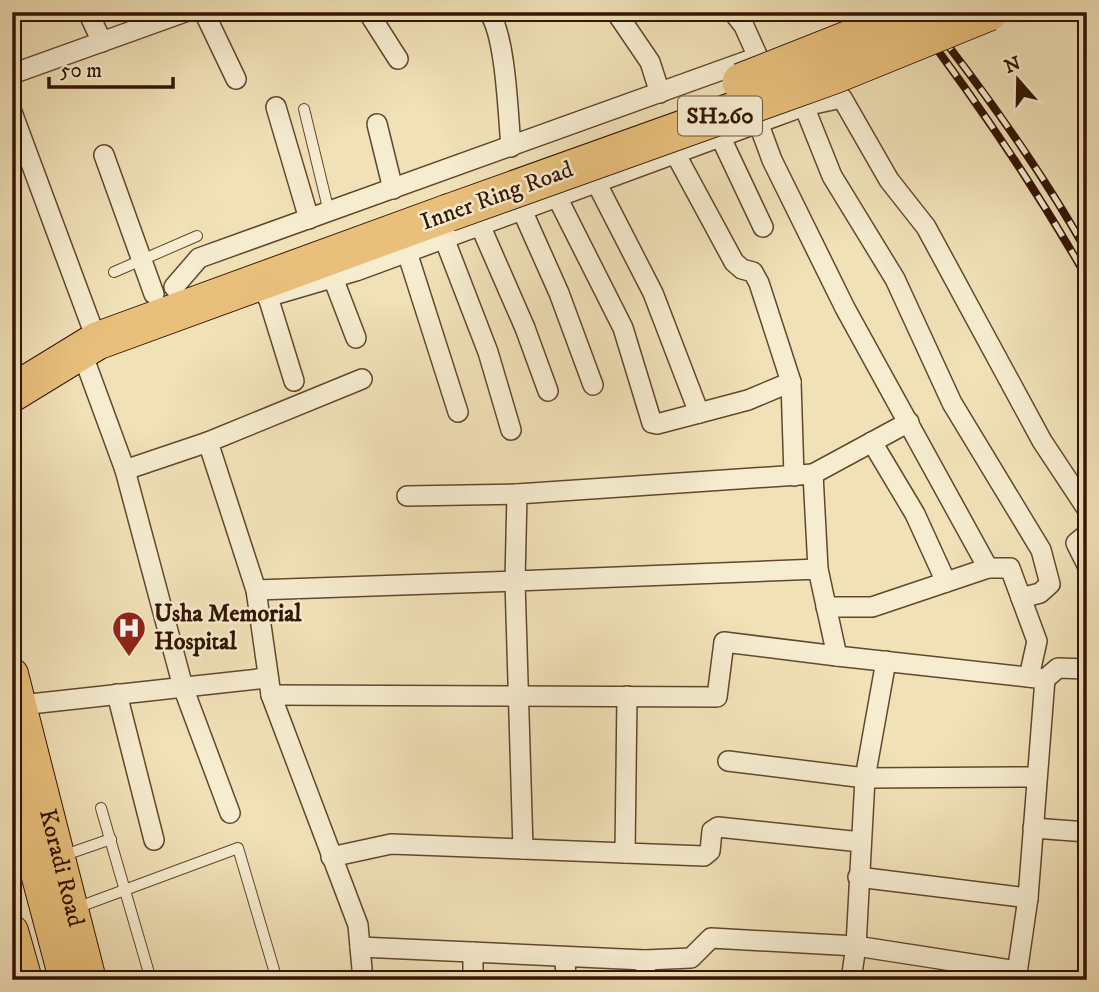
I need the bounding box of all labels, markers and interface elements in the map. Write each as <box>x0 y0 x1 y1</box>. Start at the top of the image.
scale bar <box>49 46 173 90</box>
north arrow <box>984 46 1054 116</box>
text: N <box>1001 52 1024 79</box>
text: 50 m <box>60 58 102 84</box>
road number: SH260 <box>678 97 762 136</box>
street label: Inner Ring Road <box>417 155 577 237</box>
place label: Usha Memorial Hospital <box>154 599 302 657</box>
hospital icon: Usha Memorial Hospital <box>110 609 148 658</box>
street label: Koradi Road <box>32 806 91 930</box>

